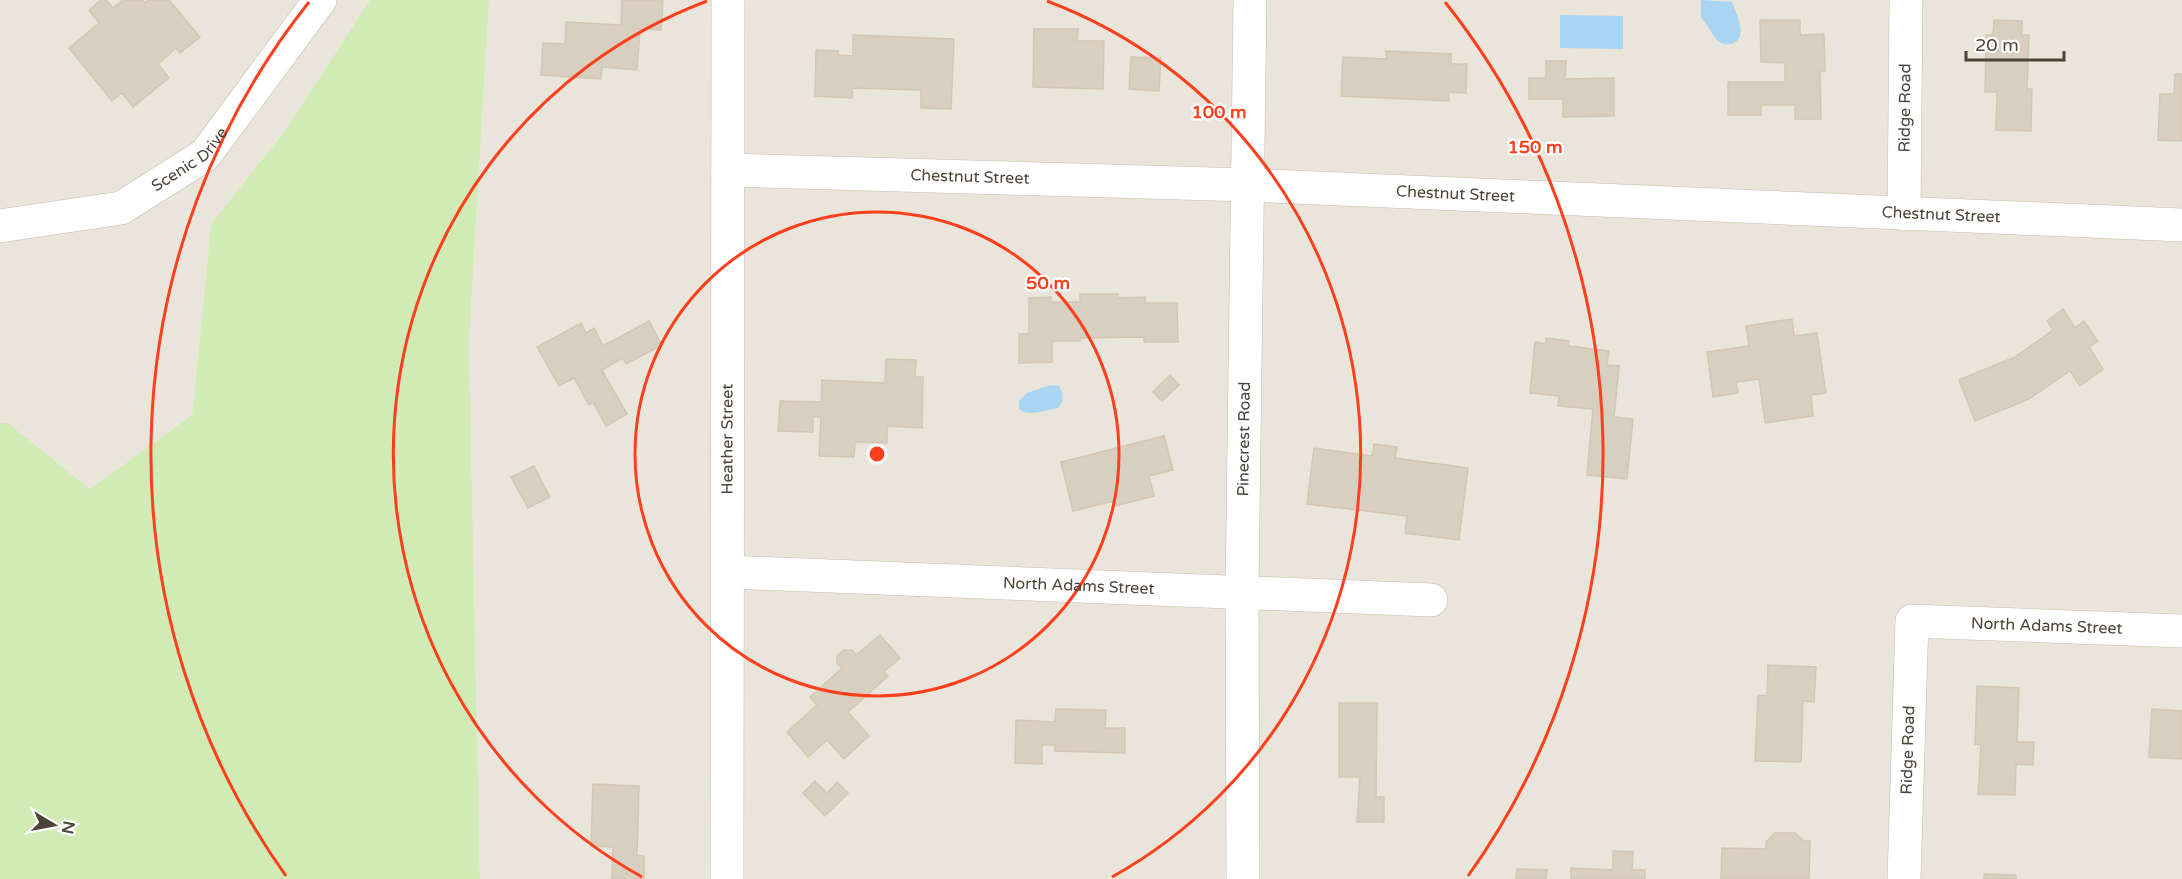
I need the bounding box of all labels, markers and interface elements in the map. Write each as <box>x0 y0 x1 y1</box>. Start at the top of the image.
scale bar <box>1966 24 2064 62</box>
text: 20 m <box>1975 34 2019 56</box>
street label: Ridge Road <box>1895 63 1915 153</box>
text: 100 m <box>1191 101 1247 123</box>
street label: Scenic Drive <box>148 123 232 196</box>
text: 150 m <box>1507 136 1563 158</box>
street label: Chestnut Street <box>910 165 1030 189</box>
street label: Chestnut Street <box>1396 181 1516 206</box>
street label: Chestnut Street <box>1881 202 2001 227</box>
text: 50 m <box>1026 272 1070 294</box>
street label: Pinecrest Road <box>1233 381 1255 497</box>
street label: Heather Street <box>717 384 738 494</box>
centre of rings <box>867 444 887 464</box>
street label: North Adams Street <box>1003 573 1155 599</box>
street label: North Adams Street <box>1971 613 2123 639</box>
street label: Ridge Road <box>1897 705 1919 795</box>
north arrow <box>24 795 84 855</box>
text: N <box>57 819 79 835</box>

